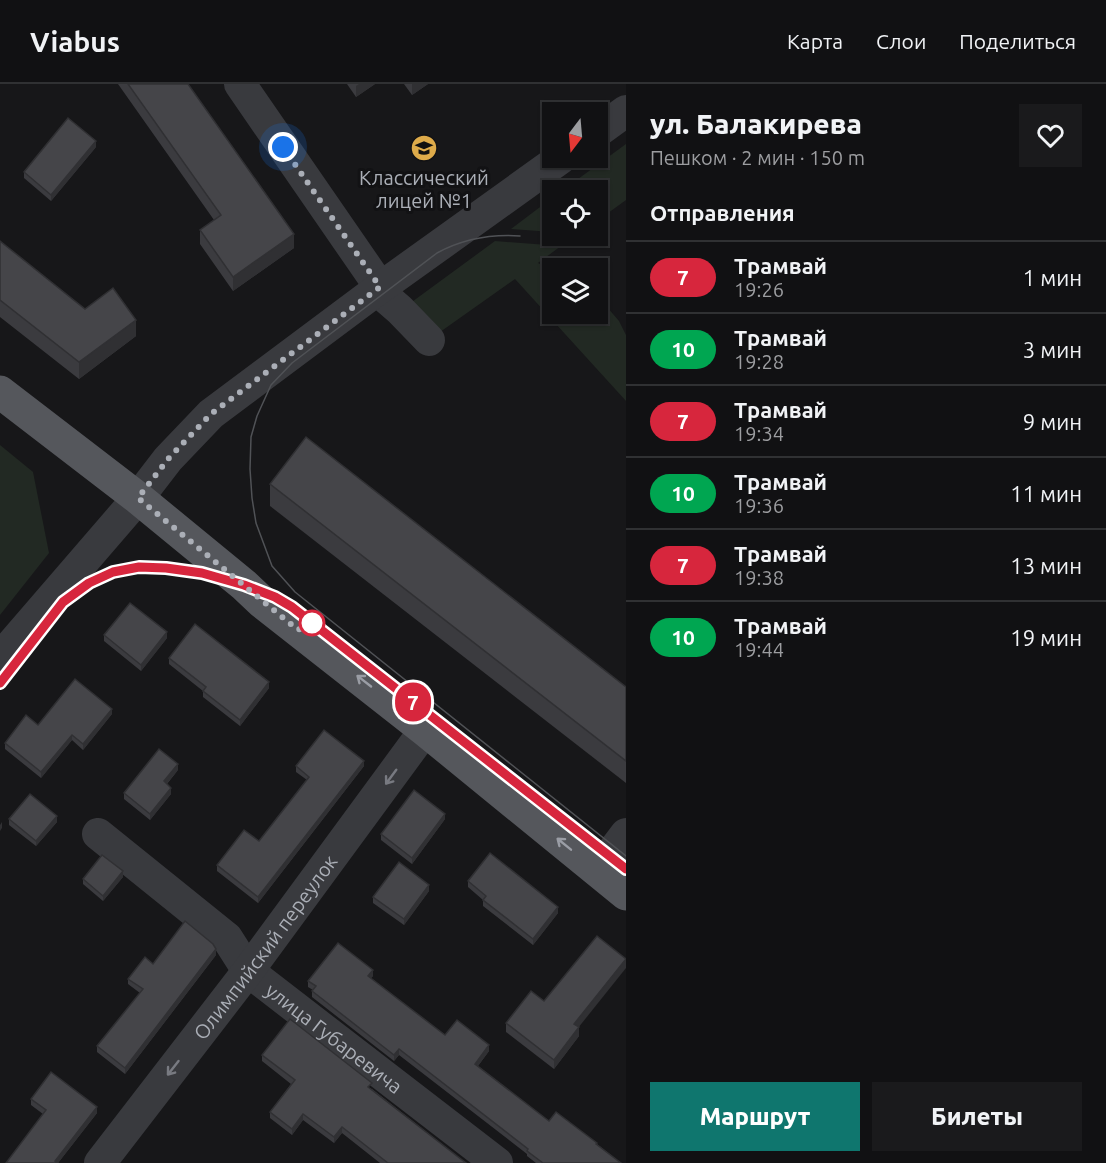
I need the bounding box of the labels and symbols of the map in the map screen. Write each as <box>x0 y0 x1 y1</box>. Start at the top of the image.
north arrow <box>542 102 608 168</box>
your location <box>268 132 298 162</box>
school or university icon: Классический лицей №1 <box>409 133 439 163</box>
place label: Классический лицей №1 <box>359 166 489 212</box>
unlabelled marker <box>299 610 325 636</box>
one-way arrow <box>356 675 372 688</box>
line badge: 7 <box>394 682 432 722</box>
one-way arrow <box>384 768 397 784</box>
one-way arrow <box>557 837 573 850</box>
street label: Олимпийский переулок <box>188 850 341 1044</box>
street label: улица Губаревича <box>262 978 407 1098</box>
one-way arrow <box>167 1059 180 1075</box>

